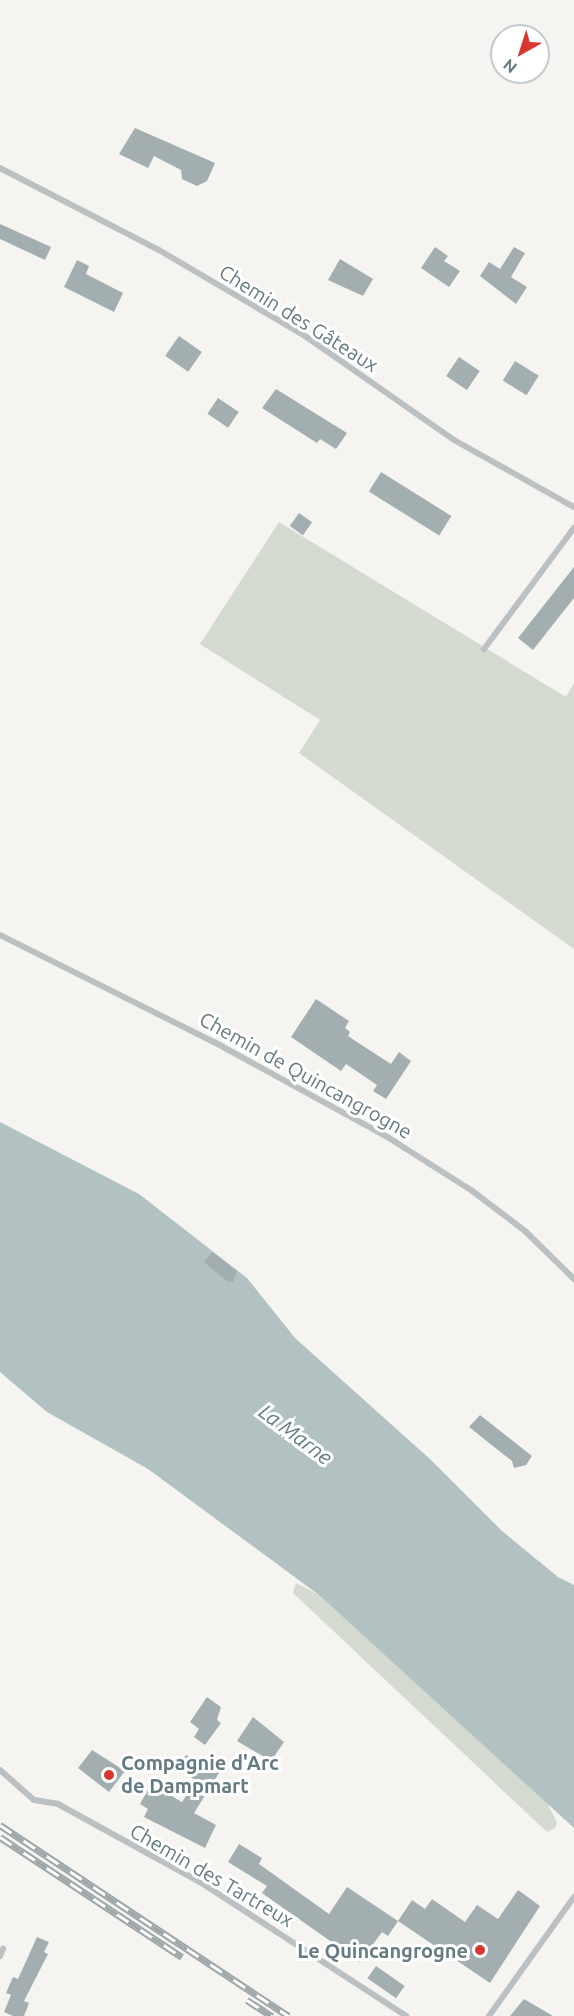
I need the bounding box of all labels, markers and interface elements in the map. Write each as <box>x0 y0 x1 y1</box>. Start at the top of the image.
north arrow <box>490 24 550 84</box>
text: N <box>500 56 520 77</box>
street label: Chemin des Gâteaux <box>215 259 383 377</box>
street label: Chemin de Quincangrogne <box>196 1007 416 1143</box>
water label: La Marne <box>254 1398 338 1470</box>
place label: Compagnie d'Arc de Dampmart <box>121 1751 279 1798</box>
marker: Compagnie d'Arc de Dampmart <box>102 1768 116 1782</box>
street label: Chemin des Tartreux <box>126 1818 298 1932</box>
place label: Le Quincangrogne <box>297 1938 468 1962</box>
marker: Le Quincangrogne <box>473 1943 487 1957</box>

